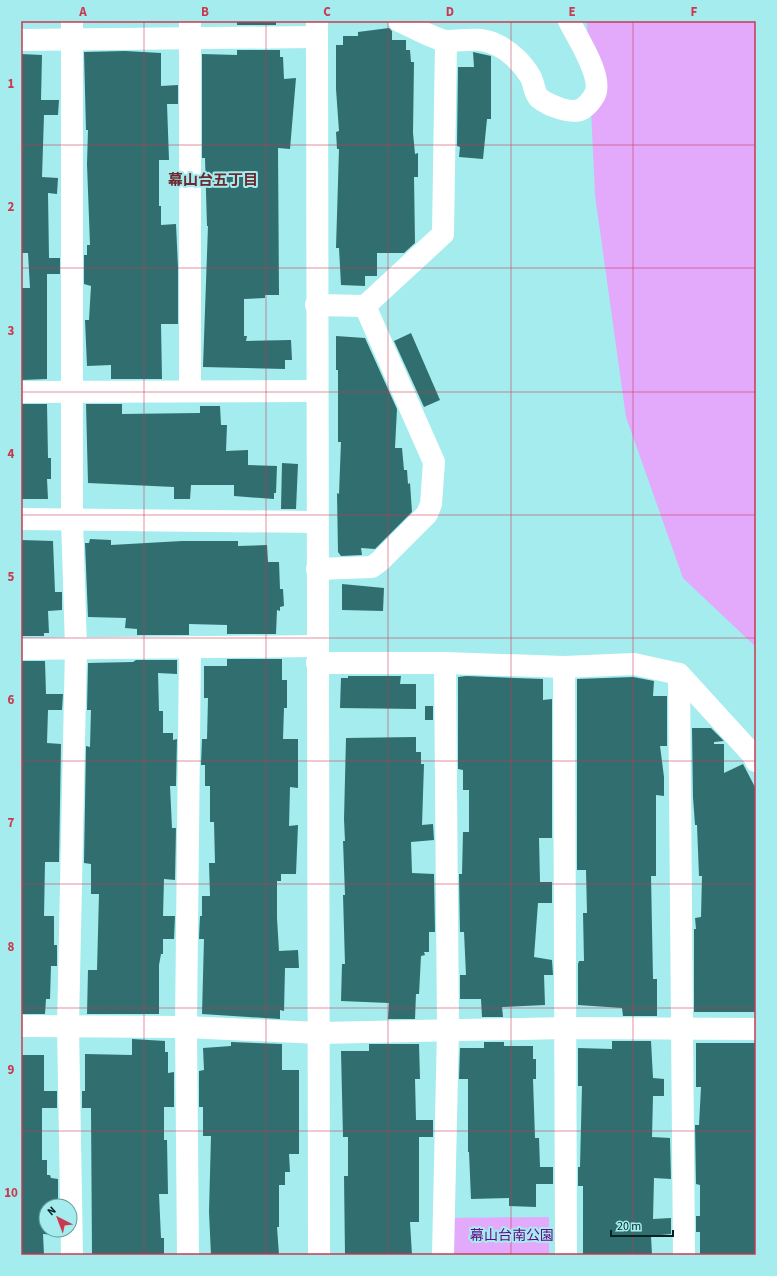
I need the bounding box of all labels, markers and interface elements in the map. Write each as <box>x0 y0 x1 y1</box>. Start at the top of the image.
text: A <box>78 3 87 21</box>
text: B <box>201 3 209 21</box>
text: C <box>323 3 331 21</box>
text: D <box>446 3 454 21</box>
text: E <box>568 3 576 21</box>
text: F <box>691 3 698 21</box>
text: 1 <box>8 75 15 93</box>
district label: 幕山台五丁目 <box>168 170 258 191</box>
text: 2 <box>8 198 15 216</box>
text: 3 <box>8 322 15 340</box>
text: 4 <box>8 445 15 463</box>
text: 5 <box>8 568 15 586</box>
text: 6 <box>8 691 15 709</box>
text: 7 <box>8 814 15 832</box>
text: 8 <box>8 938 15 956</box>
text: 9 <box>8 1061 15 1079</box>
text: 10 <box>4 1184 18 1202</box>
north arrow <box>38 1198 78 1238</box>
text: N <box>44 1203 59 1219</box>
scale bar <box>611 1212 673 1238</box>
text: 20 m <box>617 1218 641 1235</box>
park label: 幕山台南公園 <box>470 1226 554 1246</box>

